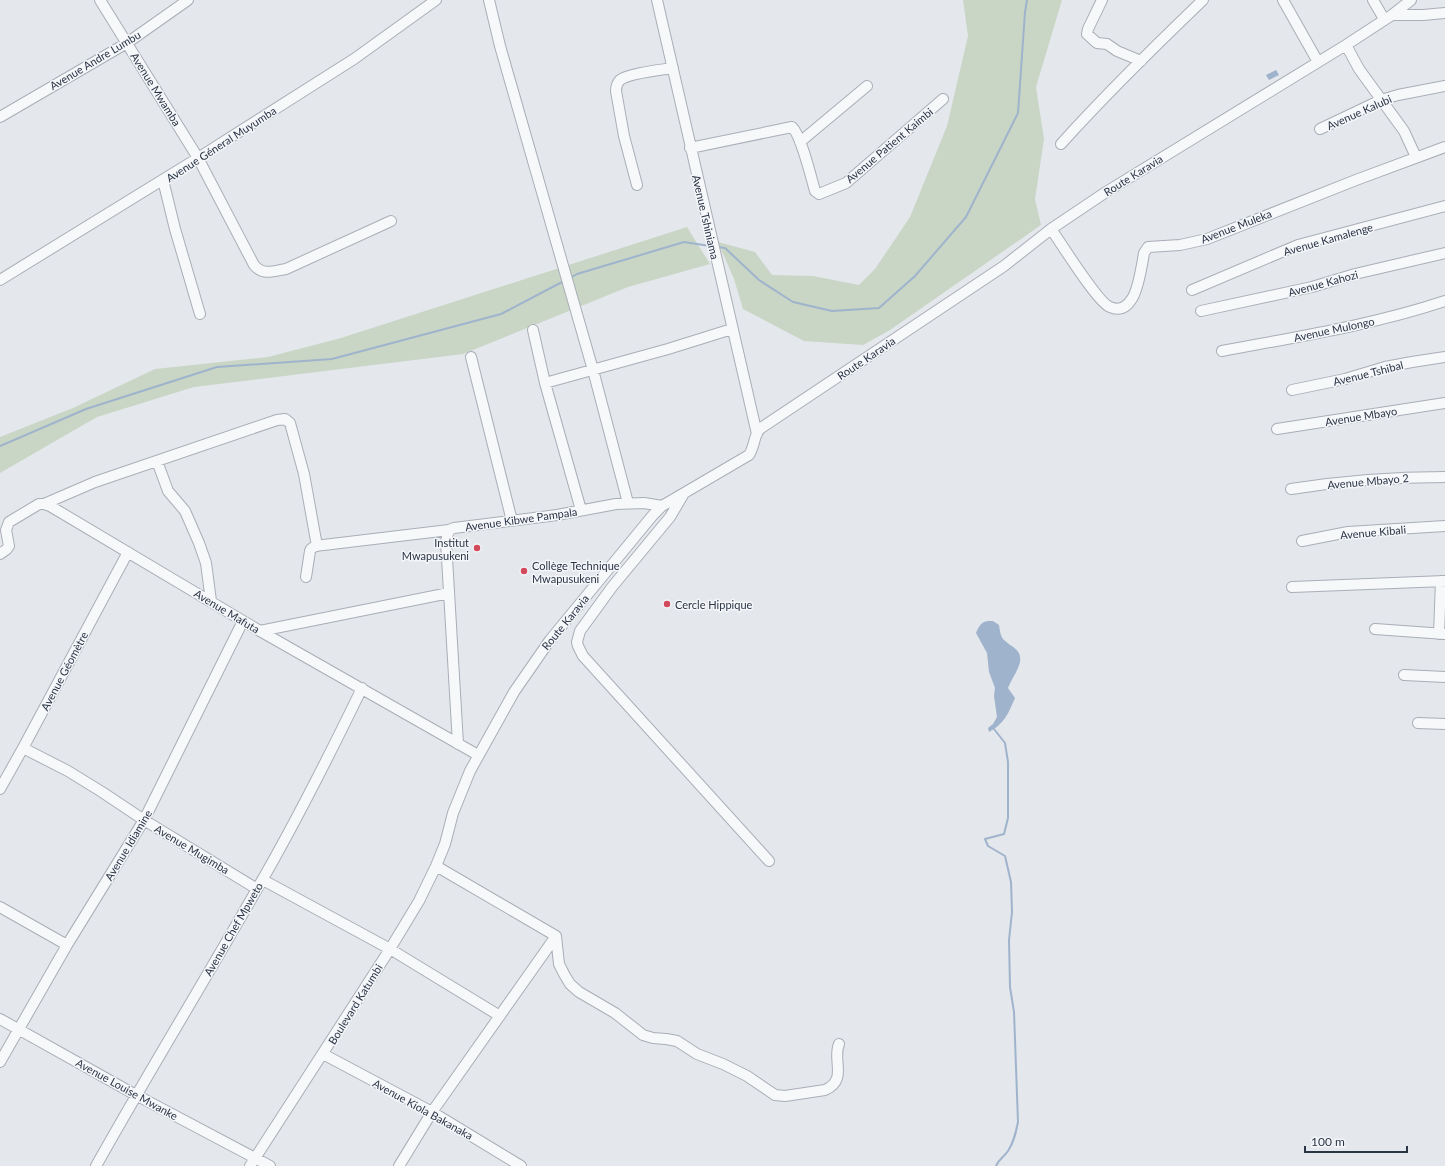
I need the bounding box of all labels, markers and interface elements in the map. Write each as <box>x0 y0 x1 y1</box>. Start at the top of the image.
street label: Avenue Andre Lumbu <box>47 28 143 92</box>
street label: Avenue Mwamba <box>128 50 184 128</box>
street label: Avenue Kalubi <box>1325 92 1394 132</box>
street label: Avenue Géneral Muyumba <box>164 104 278 184</box>
street label: Avenue Patient Kaimbi <box>843 105 935 185</box>
street label: Route Karavia <box>1101 152 1165 198</box>
street label: Avenue Tshiniama <box>690 173 722 261</box>
street label: Avenue Muleka <box>1199 207 1273 245</box>
street label: Avenue Kamalenge <box>1282 220 1374 258</box>
street label: Avenue Kahozi <box>1287 267 1360 299</box>
street label: Avenue Mulongo <box>1292 314 1376 344</box>
street label: Route Karavia <box>835 334 897 382</box>
street label: Avenue Tshibal <box>1332 358 1404 388</box>
street label: Avenue Mbayo <box>1324 404 1398 428</box>
street label: Avenue Mbayo 2 <box>1327 471 1409 491</box>
street label: Avenue Kibwe Pampala <box>464 505 578 533</box>
street label: Avenue Kibali <box>1340 523 1407 541</box>
place label: Institut Mwapusukeni <box>402 536 469 562</box>
marker: Institut Mwapusukeni <box>472 543 482 553</box>
place label: Collège Technique Mwapusukeni <box>532 559 620 585</box>
marker: Collège Technique Mwapusukeni <box>519 566 529 576</box>
street label: Avenue Mafuta <box>192 586 262 636</box>
street label: Route Karavia <box>539 592 591 652</box>
place label: Cercle Hippique <box>675 598 753 611</box>
marker: Cercle Hippique <box>662 599 672 609</box>
street label: Avenue Géomètre <box>38 629 90 713</box>
street label: Avenue Idiamine <box>102 807 154 883</box>
street label: Avenue Mugimba <box>152 822 232 876</box>
street label: Avenue Chef Mpweto <box>201 880 265 978</box>
street label: Boulevard Katumbi <box>325 961 385 1046</box>
street label: Avenue Louise Mwanke <box>74 1056 180 1122</box>
street label: Avenue Kiola Bakanaka <box>371 1076 475 1142</box>
scale bar <box>1305 1128 1407 1154</box>
text: 100 m <box>1311 1134 1345 1149</box>

